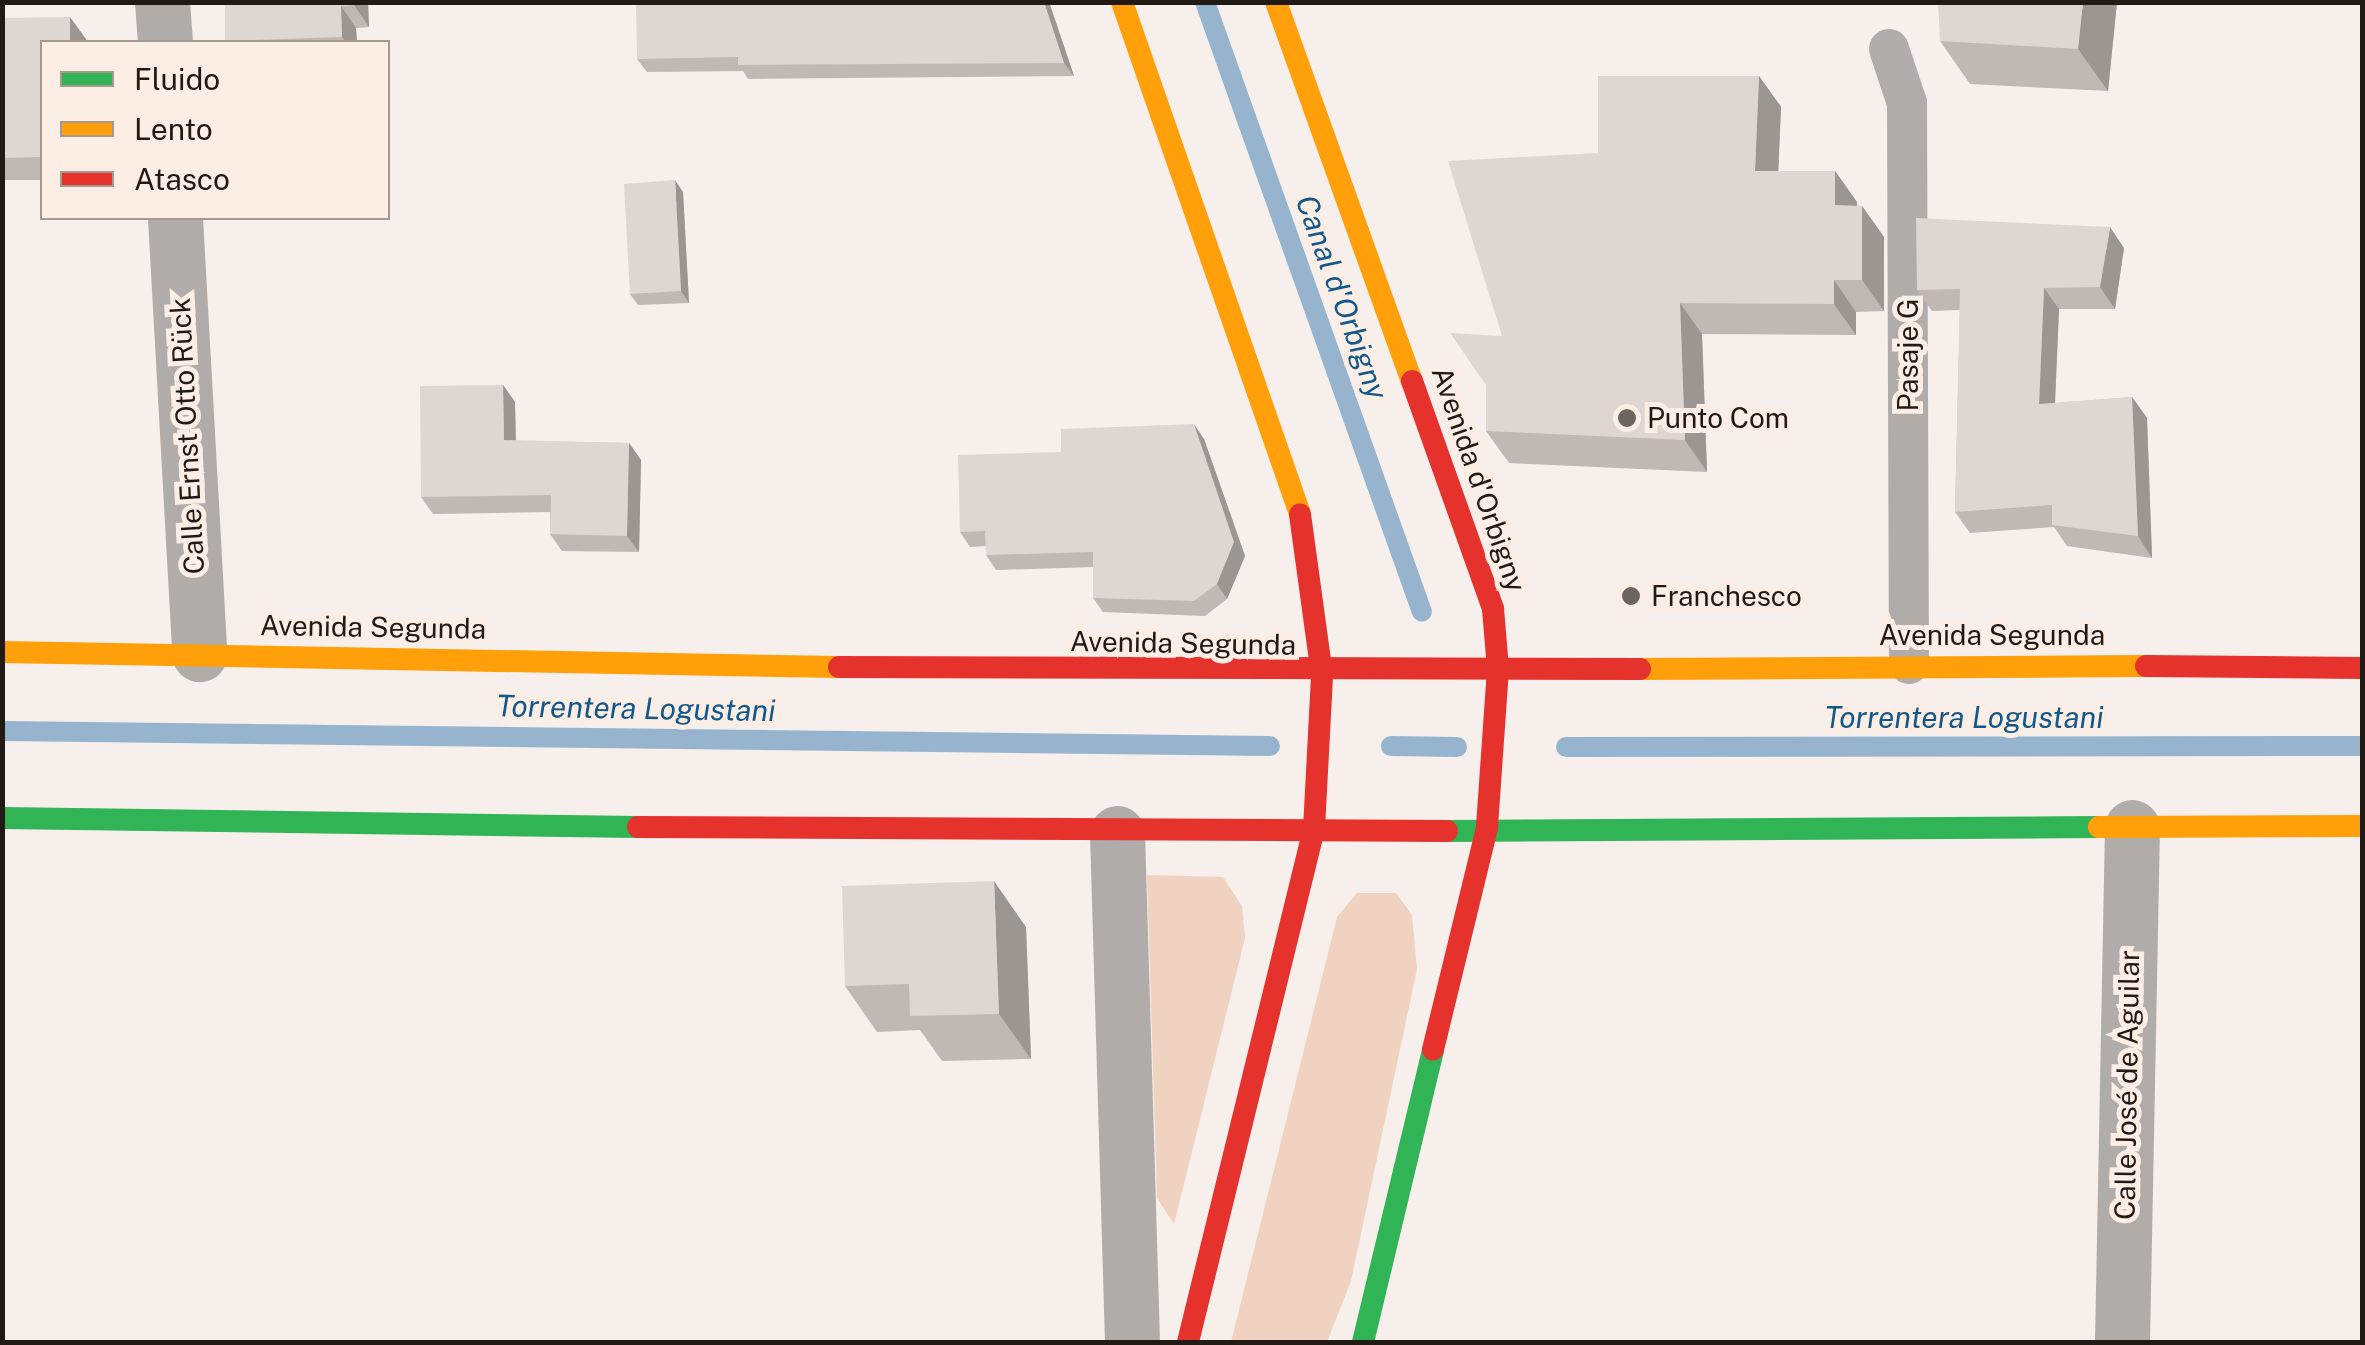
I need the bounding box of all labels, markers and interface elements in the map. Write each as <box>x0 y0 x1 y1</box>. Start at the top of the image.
legend <box>40 40 390 220</box>
text: Fluido <box>134 61 220 97</box>
text: Lento <box>134 111 213 147</box>
text: Atasco <box>134 161 230 197</box>
water label: Canal d'Orbigny <box>1288 190 1396 404</box>
street label: Calle Ernst Otto Rück <box>163 297 211 575</box>
street label: Pasaje G <box>1891 298 1925 412</box>
street label: Avenida d'Orbigny <box>1425 362 1533 596</box>
place label: Punto Com <box>1647 401 1789 435</box>
marker: Punto Com <box>1616 407 1638 429</box>
place label: Franchesco <box>1651 579 1802 613</box>
marker: Franchesco <box>1620 585 1642 607</box>
street label: Avenida Segunda <box>260 608 486 646</box>
street label: Avenida Segunda <box>1879 618 2105 652</box>
street label: Avenida Segunda <box>1070 624 1296 662</box>
water label: Torrentera Logustani <box>496 688 776 728</box>
water label: Torrentera Logustani <box>1824 699 2104 735</box>
street label: Calle José de Aguilar <box>2108 949 2146 1221</box>

